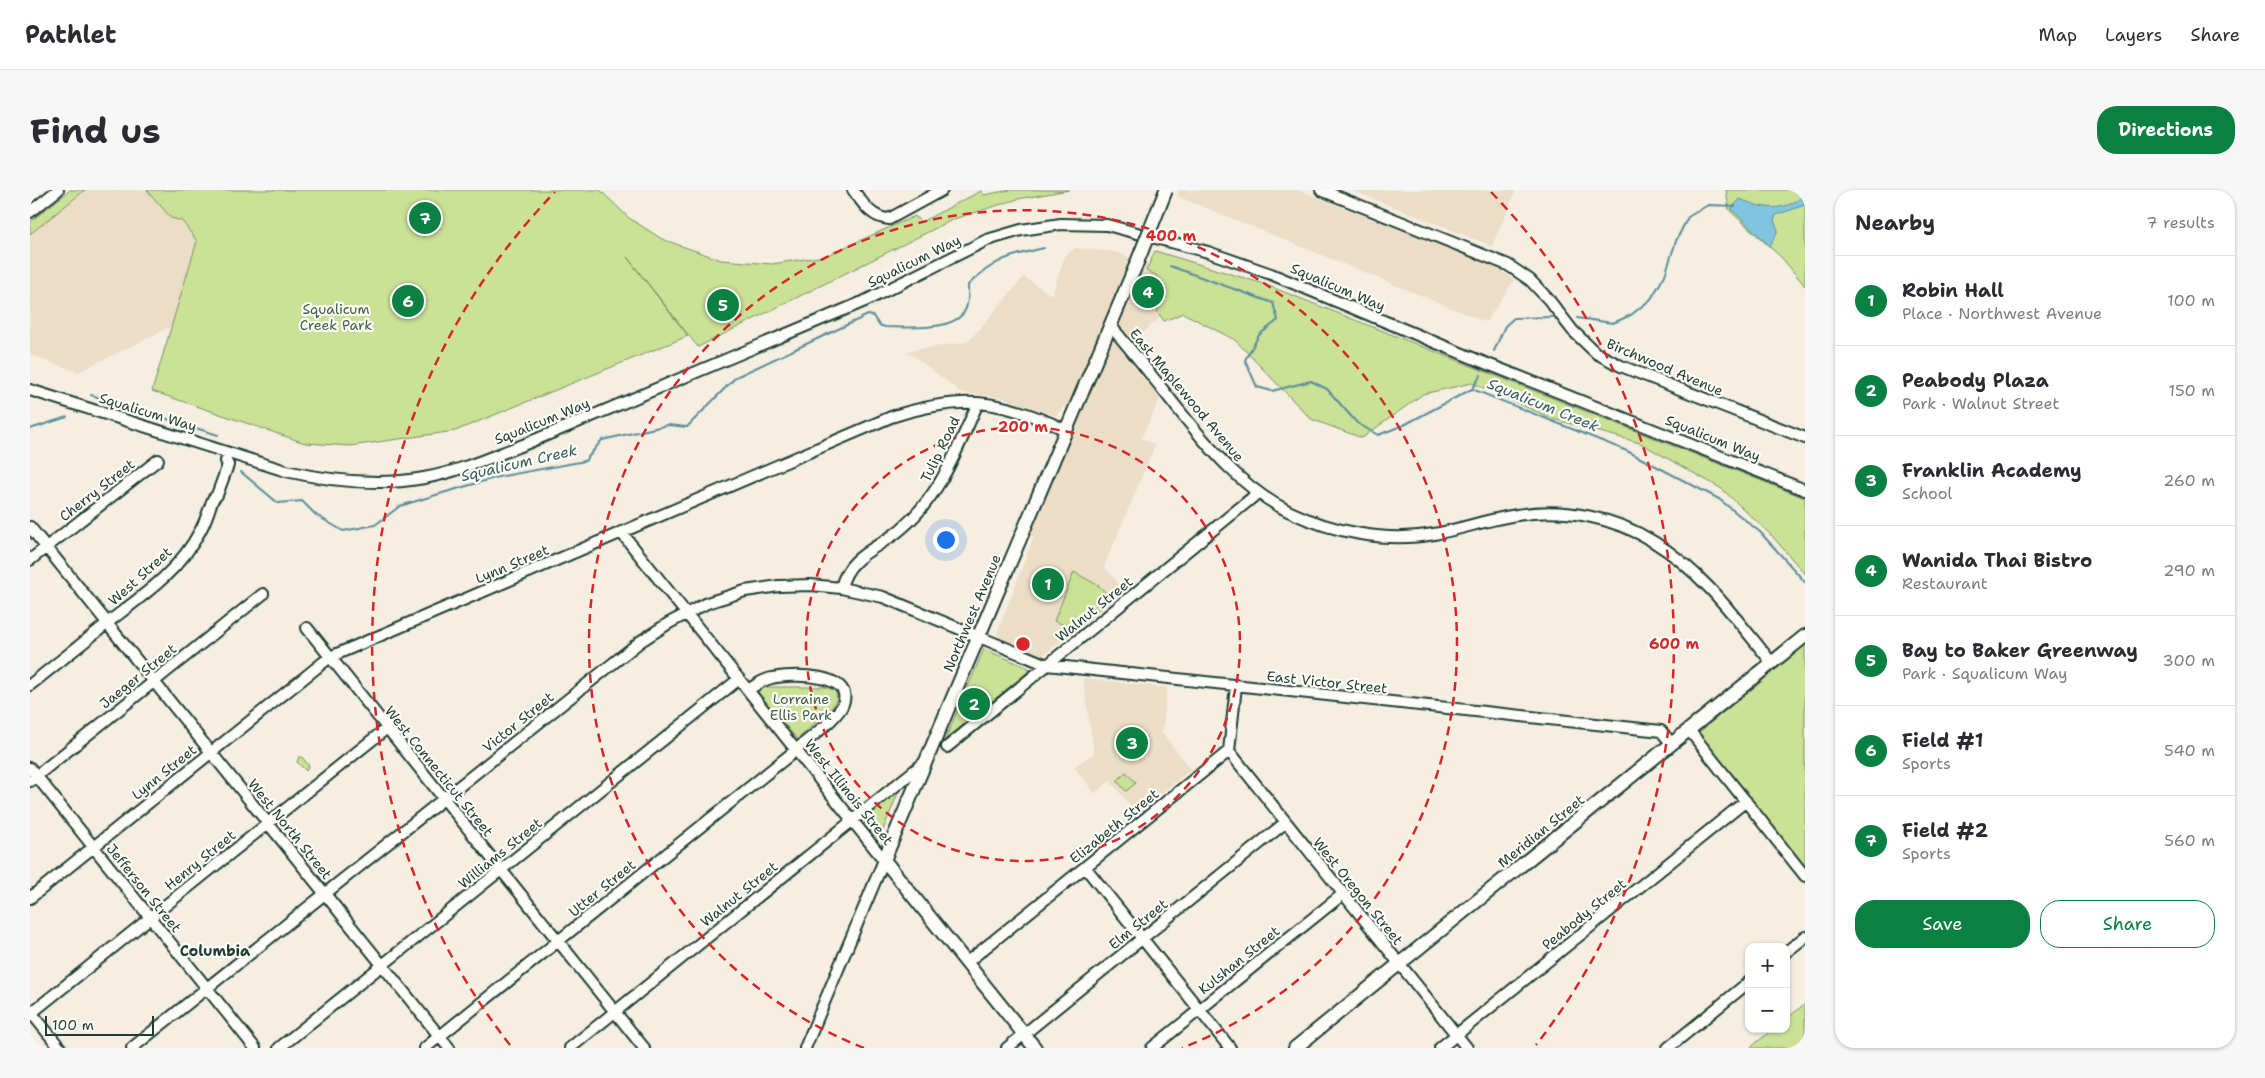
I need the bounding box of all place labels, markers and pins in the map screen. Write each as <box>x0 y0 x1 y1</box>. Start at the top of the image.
pin: 7 <box>409 199 441 237</box>
pin: 4 <box>1132 273 1164 311</box>
pin: 6 <box>392 282 424 320</box>
pin: 5 <box>707 286 739 324</box>
pin: 1 <box>1032 565 1064 603</box>
centre of rings <box>1014 635 1032 653</box>
pin: 2 <box>958 685 990 723</box>
pin: 3 <box>1116 724 1148 762</box>

